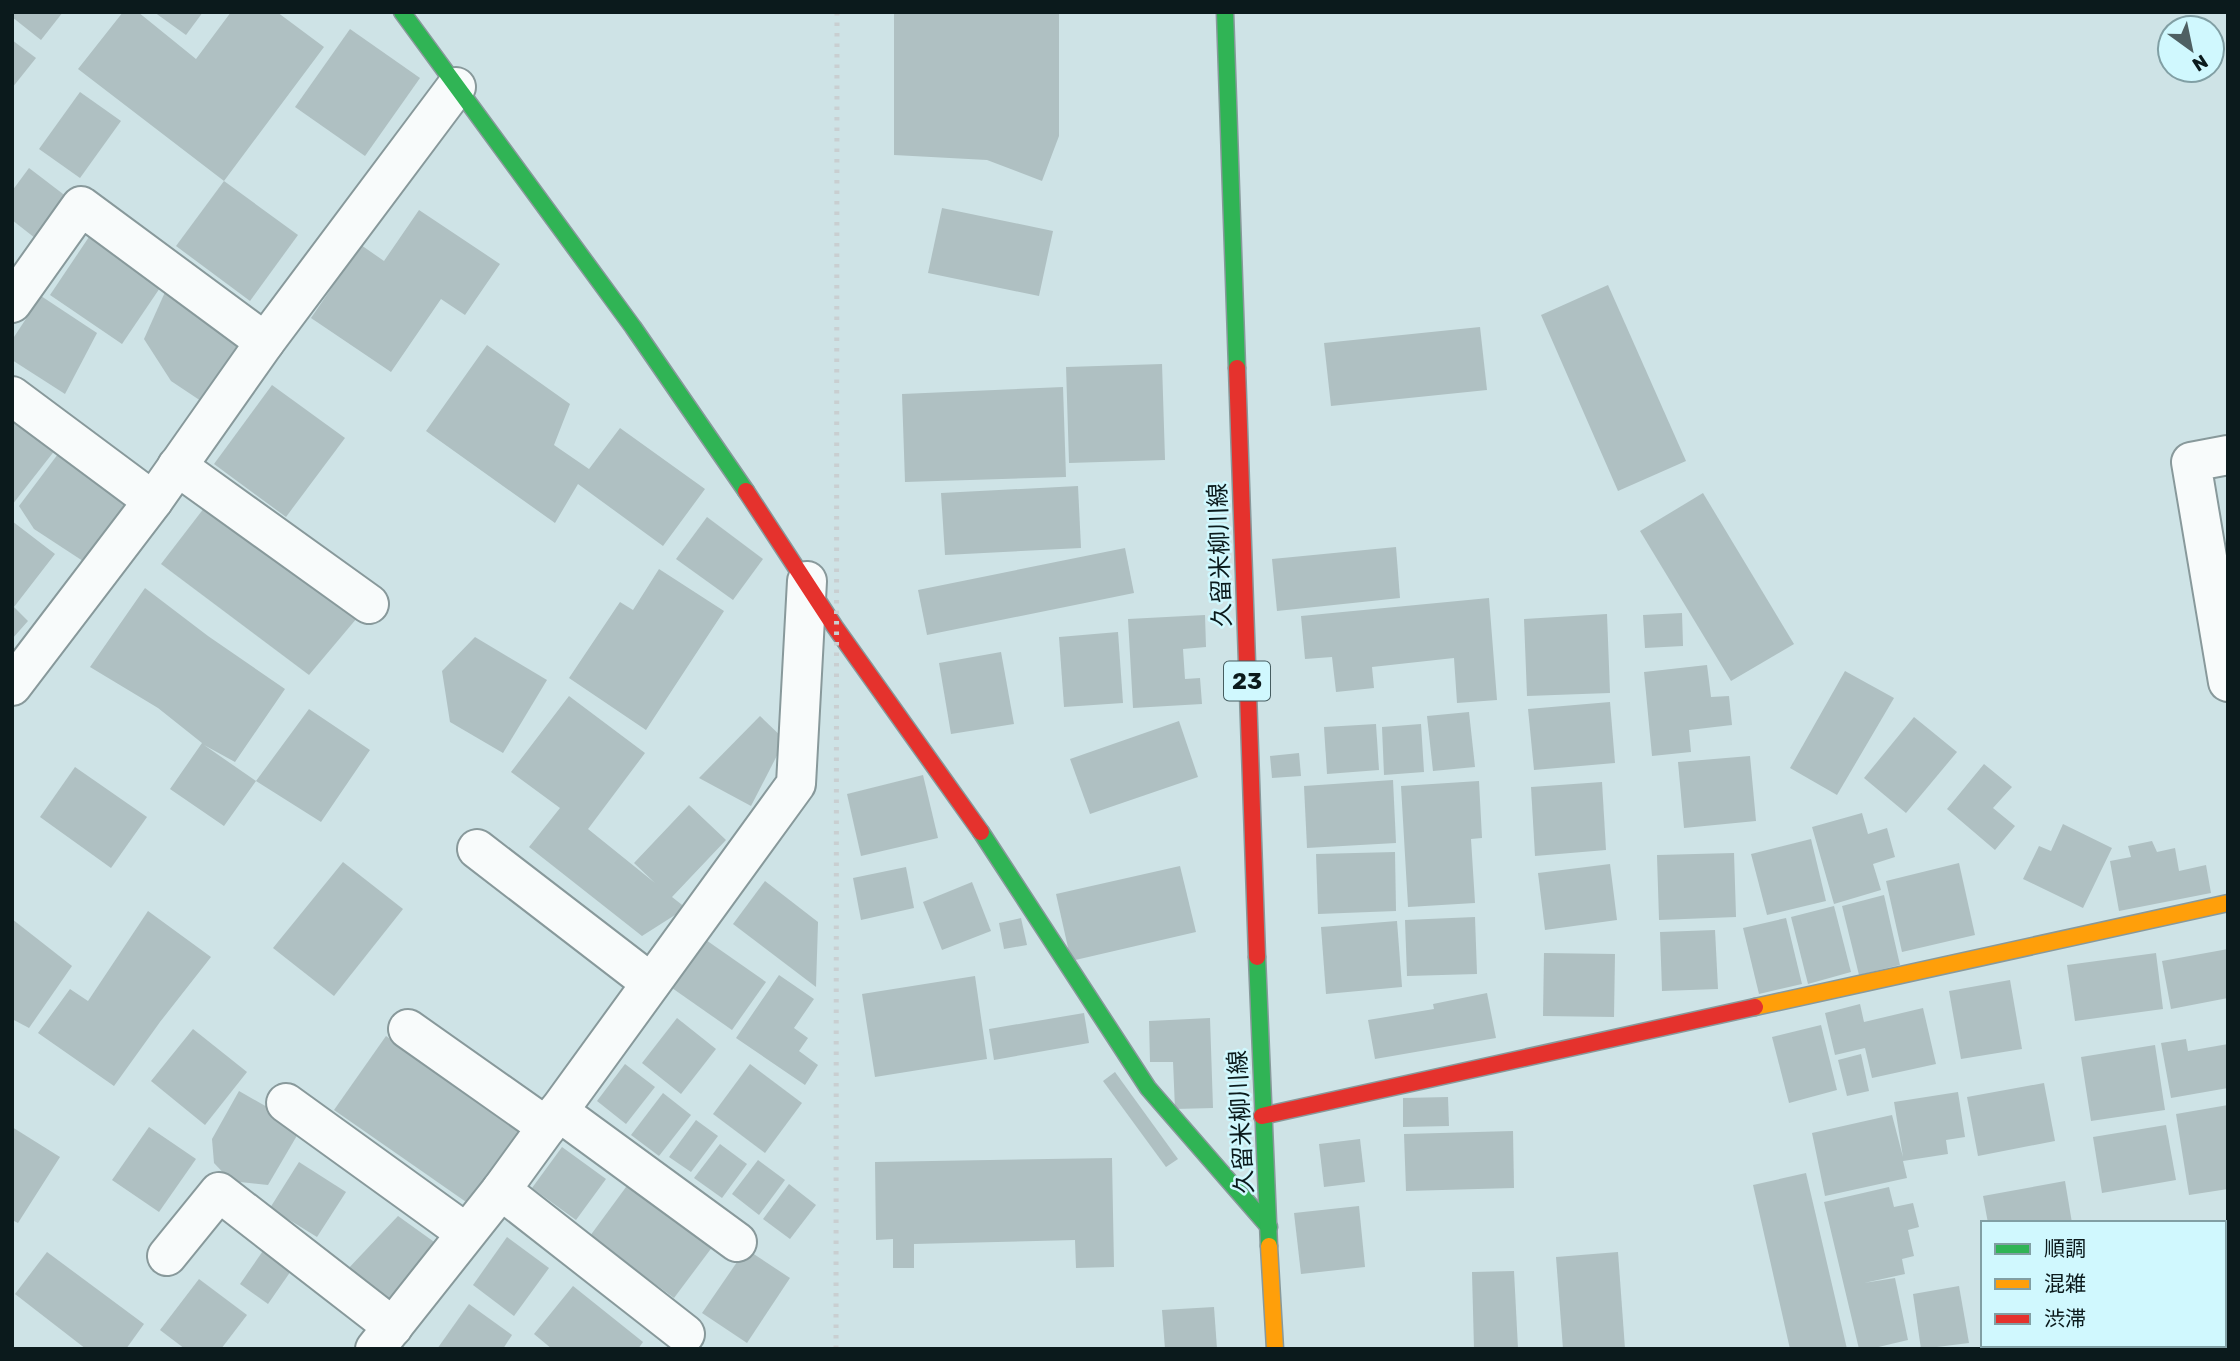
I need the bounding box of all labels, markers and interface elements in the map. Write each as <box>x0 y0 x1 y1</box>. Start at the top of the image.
north arrow <box>2156 14 2226 84</box>
text: N <box>2188 49 2212 76</box>
street label: 久留米柳川線 <box>1203 483 1237 627</box>
road number: 23 <box>1224 662 1270 701</box>
street label: 久留米柳川線 <box>1223 1049 1259 1195</box>
legend <box>1981 1221 2226 1347</box>
text: 順調 <box>2044 1236 2086 1261</box>
text: 混雑 <box>2044 1271 2086 1296</box>
text: 渋滞 <box>2044 1306 2086 1331</box>

